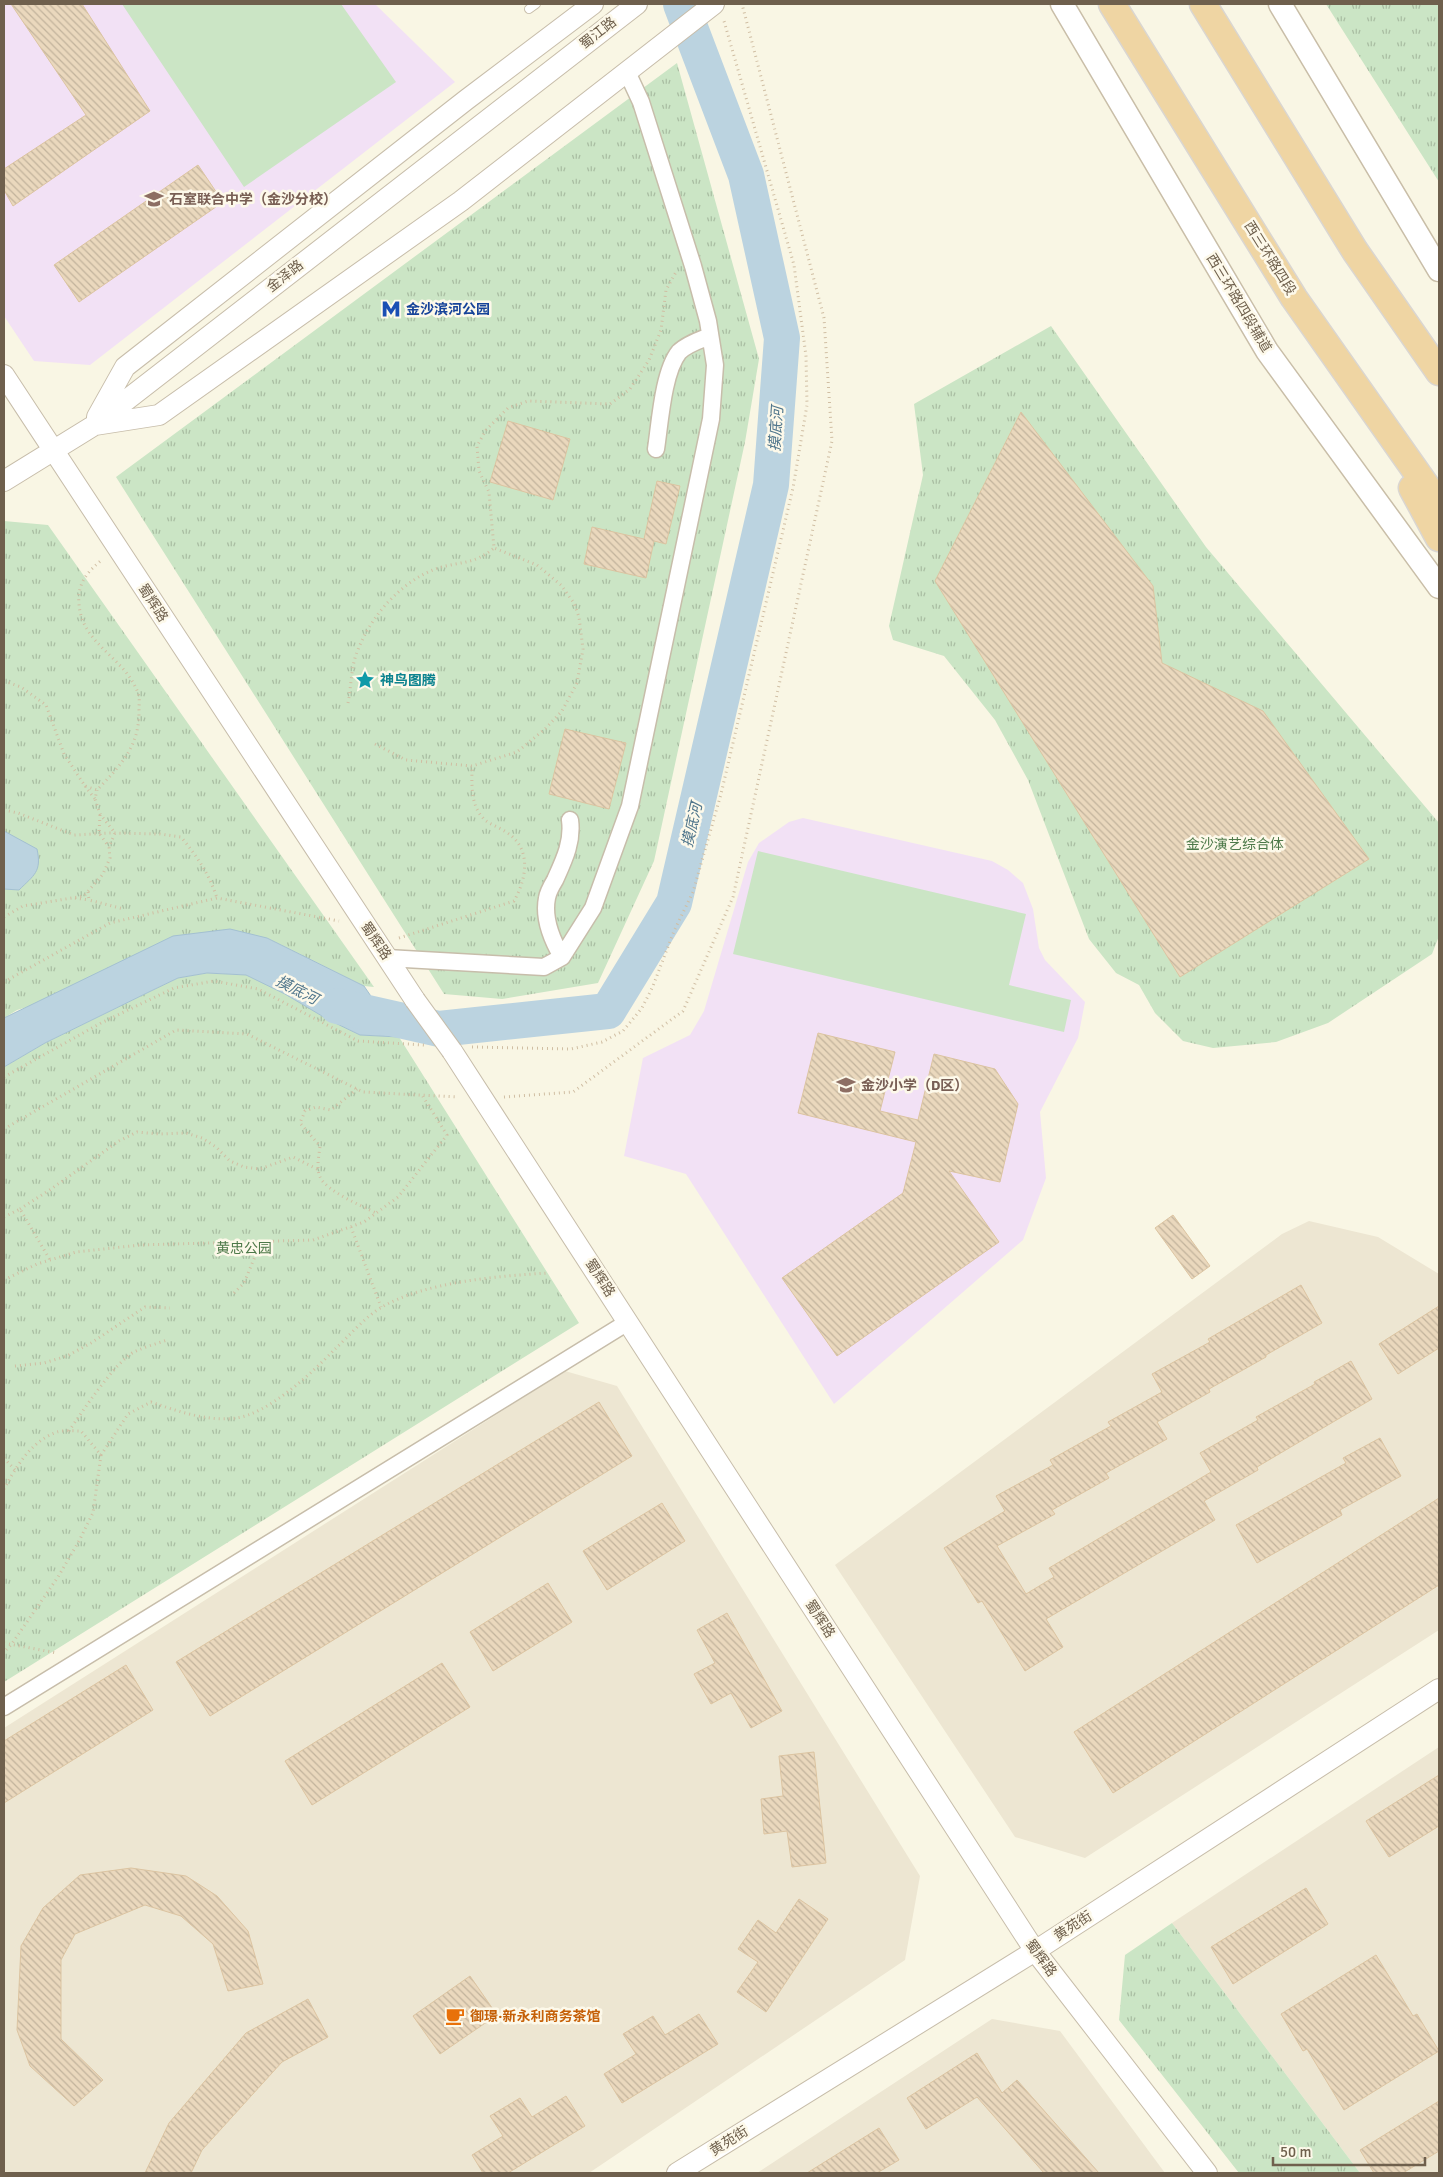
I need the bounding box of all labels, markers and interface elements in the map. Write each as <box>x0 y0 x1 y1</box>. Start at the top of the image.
street label: 蜀江路 <box>576 13 620 53</box>
school or university icon: 石室联合中学（金沙分校） <box>143 188 165 210</box>
place label: 石室联合中学（金沙分校） <box>169 191 337 208</box>
street label: 西三环路四段 <box>1241 218 1299 298</box>
street label: 西三环路四段辅道 <box>1203 251 1275 355</box>
street label: 金泽路 <box>263 256 307 296</box>
metro station icon: 金沙滨河公园 <box>380 298 402 320</box>
place label: 金沙滨河公园 <box>406 301 490 318</box>
water label: 摸底河 <box>765 403 787 452</box>
street label: 蜀辉路 <box>134 581 172 625</box>
place icon: 神鸟图腾 <box>354 669 376 691</box>
place label: 神鸟图腾 <box>380 672 436 689</box>
water label: 摸底河 <box>678 798 707 849</box>
park label: 金沙演艺综合体 <box>1186 836 1284 853</box>
street label: 蜀辉路 <box>357 919 395 963</box>
water label: 摸底河 <box>273 972 324 1010</box>
school or university icon: 金沙小学（D区） <box>835 1074 857 1096</box>
place label: 金沙小学（D区） <box>861 1077 968 1094</box>
park label: 黄忠公园 <box>216 1240 272 1257</box>
street label: 蜀辉路 <box>581 1256 619 1300</box>
street label: 蜀辉路 <box>801 1597 839 1641</box>
street label: 黄苑街 <box>1051 1907 1095 1945</box>
street label: 蜀辉路 <box>1022 1936 1060 1980</box>
cafe icon: 御璟·新永利商务茶馆 <box>444 2005 466 2027</box>
place label: 御璟·新永利商务茶馆 <box>470 2008 601 2025</box>
street label: 黄苑街 <box>707 2123 751 2159</box>
scale bar <box>1273 2134 1426 2166</box>
text: 50 m <box>1280 2143 1311 2161</box>

